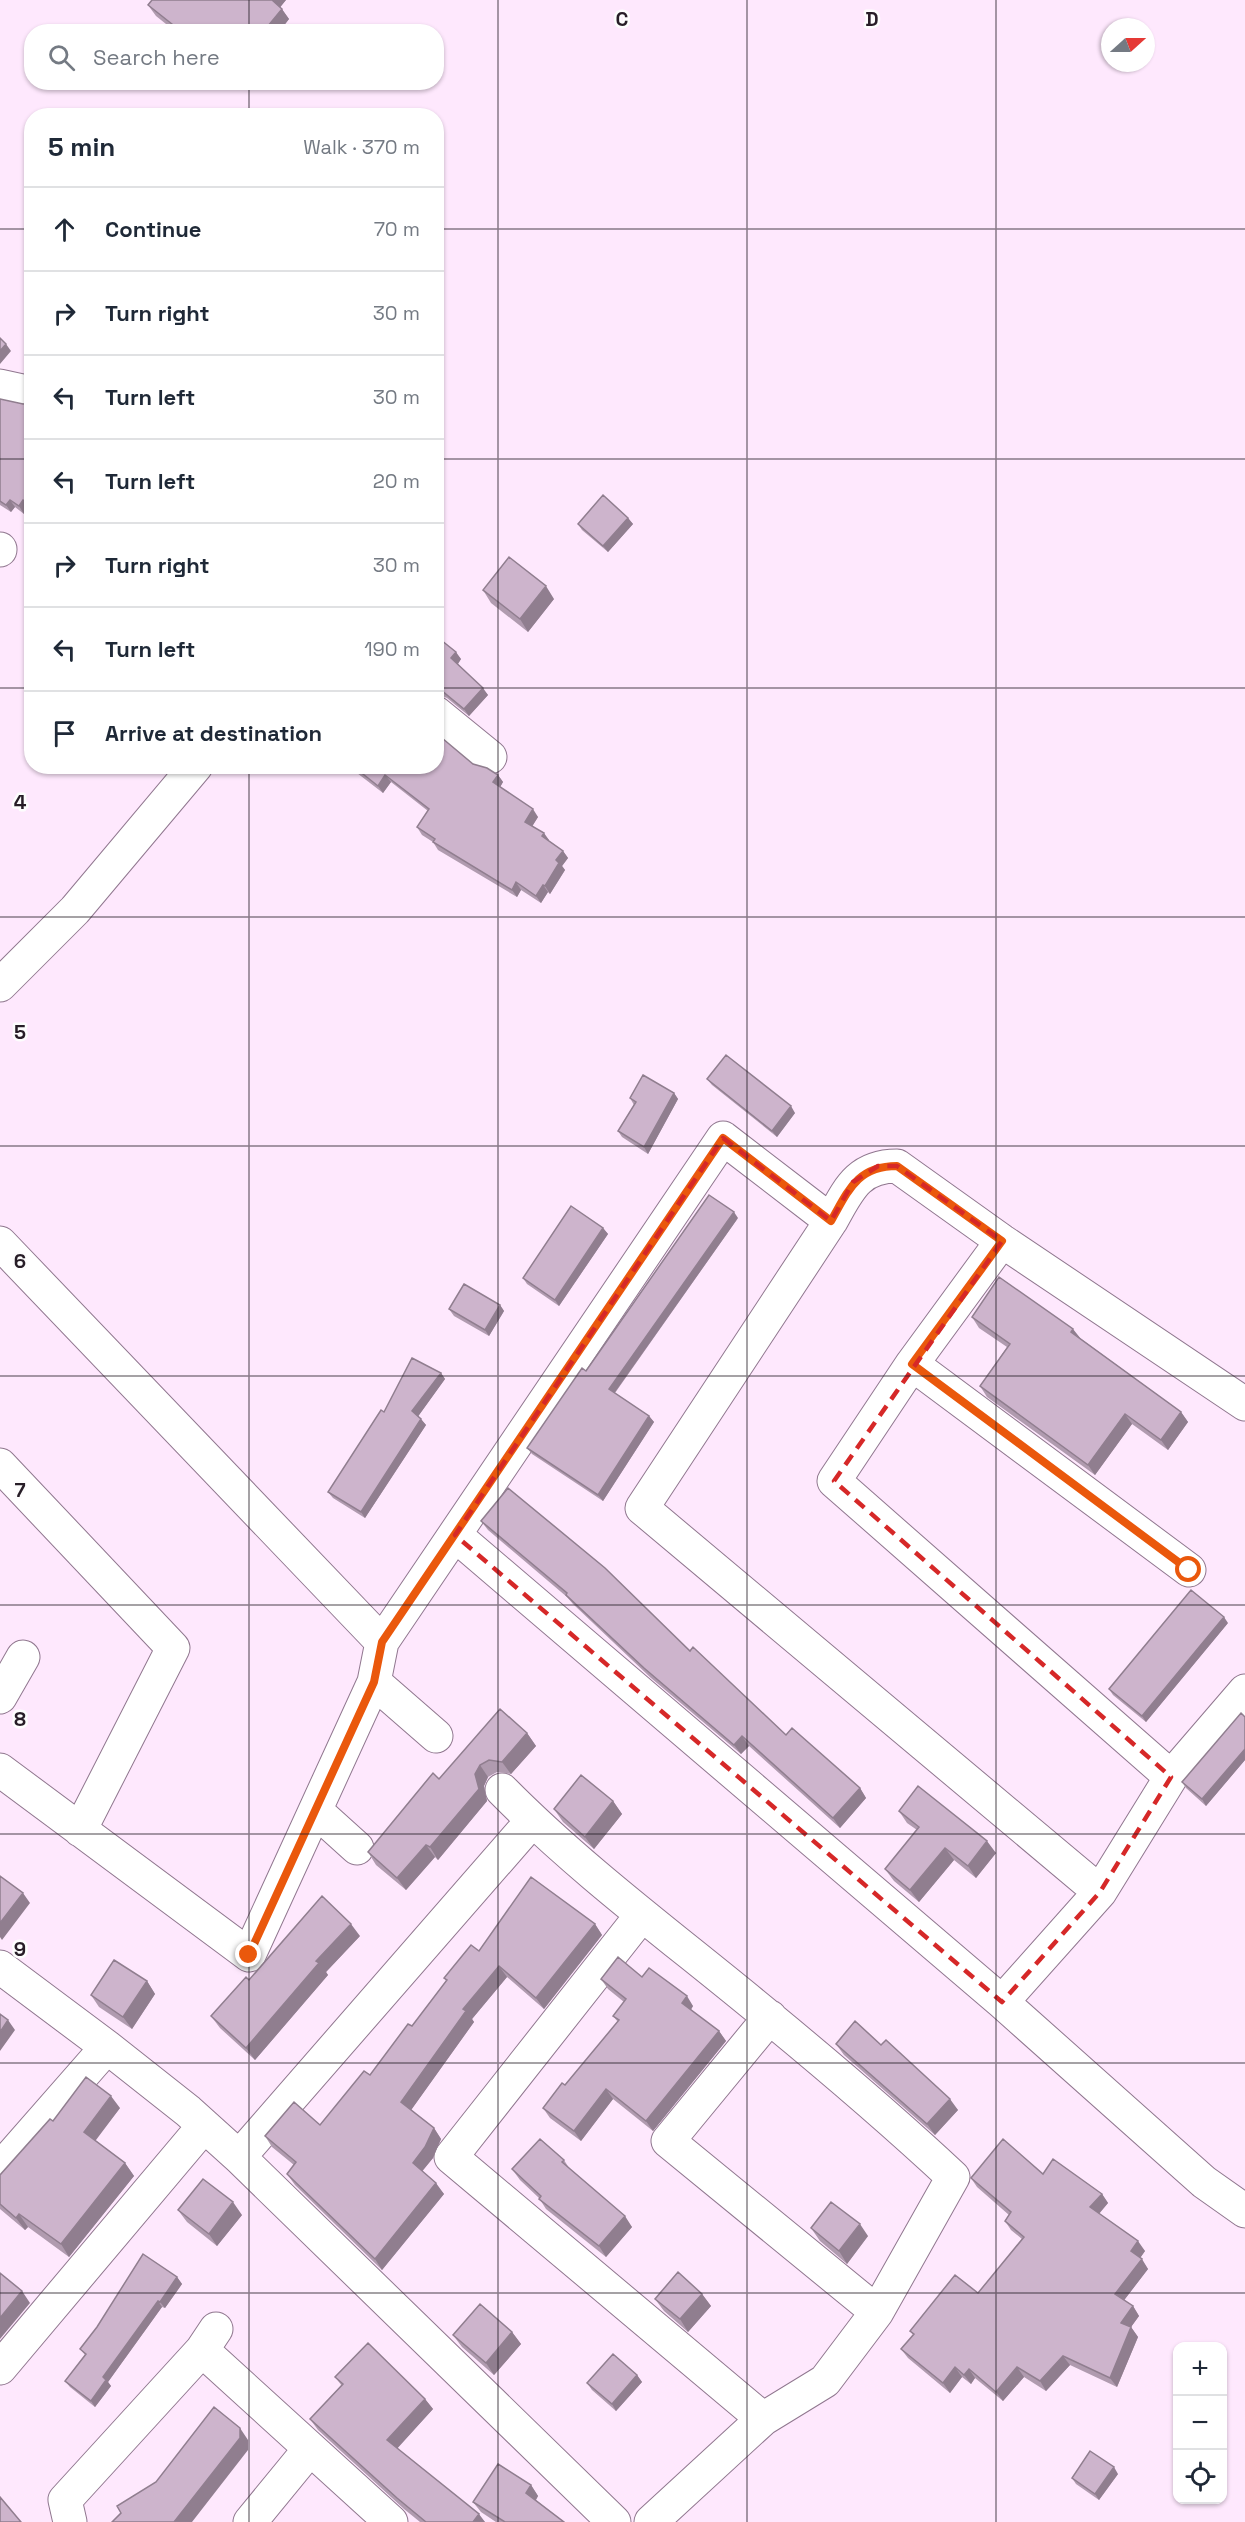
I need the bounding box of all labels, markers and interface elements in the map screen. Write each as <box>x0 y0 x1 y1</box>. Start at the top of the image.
text: C <box>616 6 629 32</box>
text: D <box>865 6 879 32</box>
north arrow <box>1101 18 1155 72</box>
search box <box>24 24 444 90</box>
icon: search <box>45 41 78 74</box>
text: Search here <box>93 43 220 71</box>
text: 5 min <box>48 130 115 164</box>
text: Walk · 370 m <box>303 134 420 160</box>
icon: ahead <box>48 213 81 246</box>
text: Continue <box>105 215 201 243</box>
text: 70 m <box>374 216 420 242</box>
icon: right <box>48 297 81 330</box>
text: Turn right <box>105 299 210 327</box>
text: 30 m <box>373 300 420 326</box>
icon: left <box>48 381 81 414</box>
text: Turn left <box>105 383 195 411</box>
text: 30 m <box>373 384 420 410</box>
icon: left <box>48 465 81 498</box>
text: Turn left <box>105 467 195 495</box>
text: 20 m <box>373 468 420 494</box>
icon: right <box>48 549 81 582</box>
text: Turn right <box>105 551 210 579</box>
text: 30 m <box>373 552 420 578</box>
icon: left <box>48 633 81 666</box>
text: Turn left <box>105 635 195 663</box>
text: 190 m <box>364 636 420 662</box>
icon: arrive <box>48 717 81 750</box>
text: Arrive at destination <box>105 719 322 747</box>
text: 4 <box>14 789 27 815</box>
text: 5 <box>14 1019 26 1045</box>
text: 6 <box>14 1248 26 1274</box>
text: 7 <box>14 1477 26 1503</box>
route start <box>1175 1556 1201 1582</box>
text: 8 <box>14 1706 26 1732</box>
text: 9 <box>14 1936 26 1962</box>
route end <box>235 1941 261 1967</box>
map controls <box>1173 2342 1227 2504</box>
button: + <box>1173 2342 1227 2396</box>
button: − <box>1173 2396 1227 2450</box>
button: locate <box>1173 2450 1227 2504</box>

